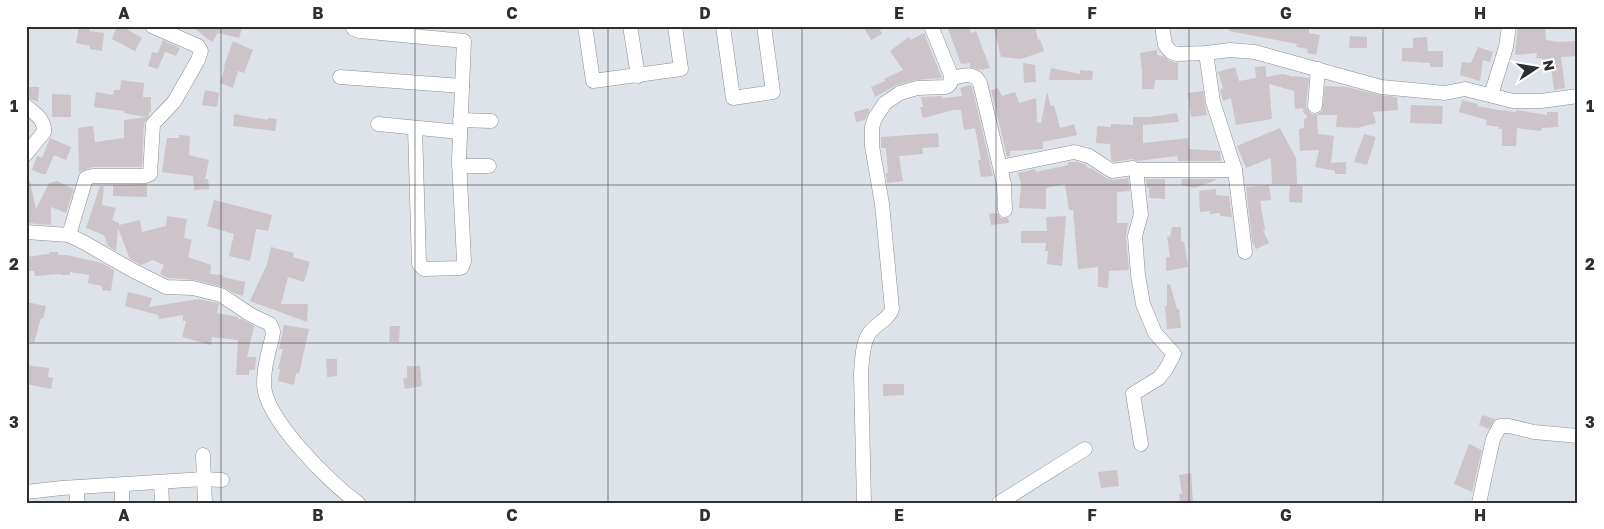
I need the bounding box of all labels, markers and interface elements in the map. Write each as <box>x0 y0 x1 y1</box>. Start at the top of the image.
text: A <box>118 3 130 23</box>
text: B <box>312 3 324 23</box>
text: C <box>506 3 518 23</box>
text: D <box>699 3 711 23</box>
text: E <box>894 3 904 23</box>
text: F <box>1087 3 1097 23</box>
text: G <box>1280 3 1292 23</box>
text: H <box>1474 3 1486 23</box>
north arrow <box>1512 42 1562 92</box>
text: N <box>1540 58 1559 72</box>
text: 1 <box>10 96 18 116</box>
text: 1 <box>1586 96 1594 116</box>
text: 2 <box>9 254 19 274</box>
text: 2 <box>1585 254 1595 274</box>
text: 3 <box>9 412 19 432</box>
text: 3 <box>1585 412 1595 432</box>
text: A <box>118 505 130 525</box>
text: B <box>312 505 324 525</box>
text: C <box>506 505 518 525</box>
text: D <box>699 505 711 525</box>
text: E <box>894 505 904 525</box>
text: F <box>1087 505 1097 525</box>
text: G <box>1280 505 1292 525</box>
text: H <box>1474 505 1486 525</box>

